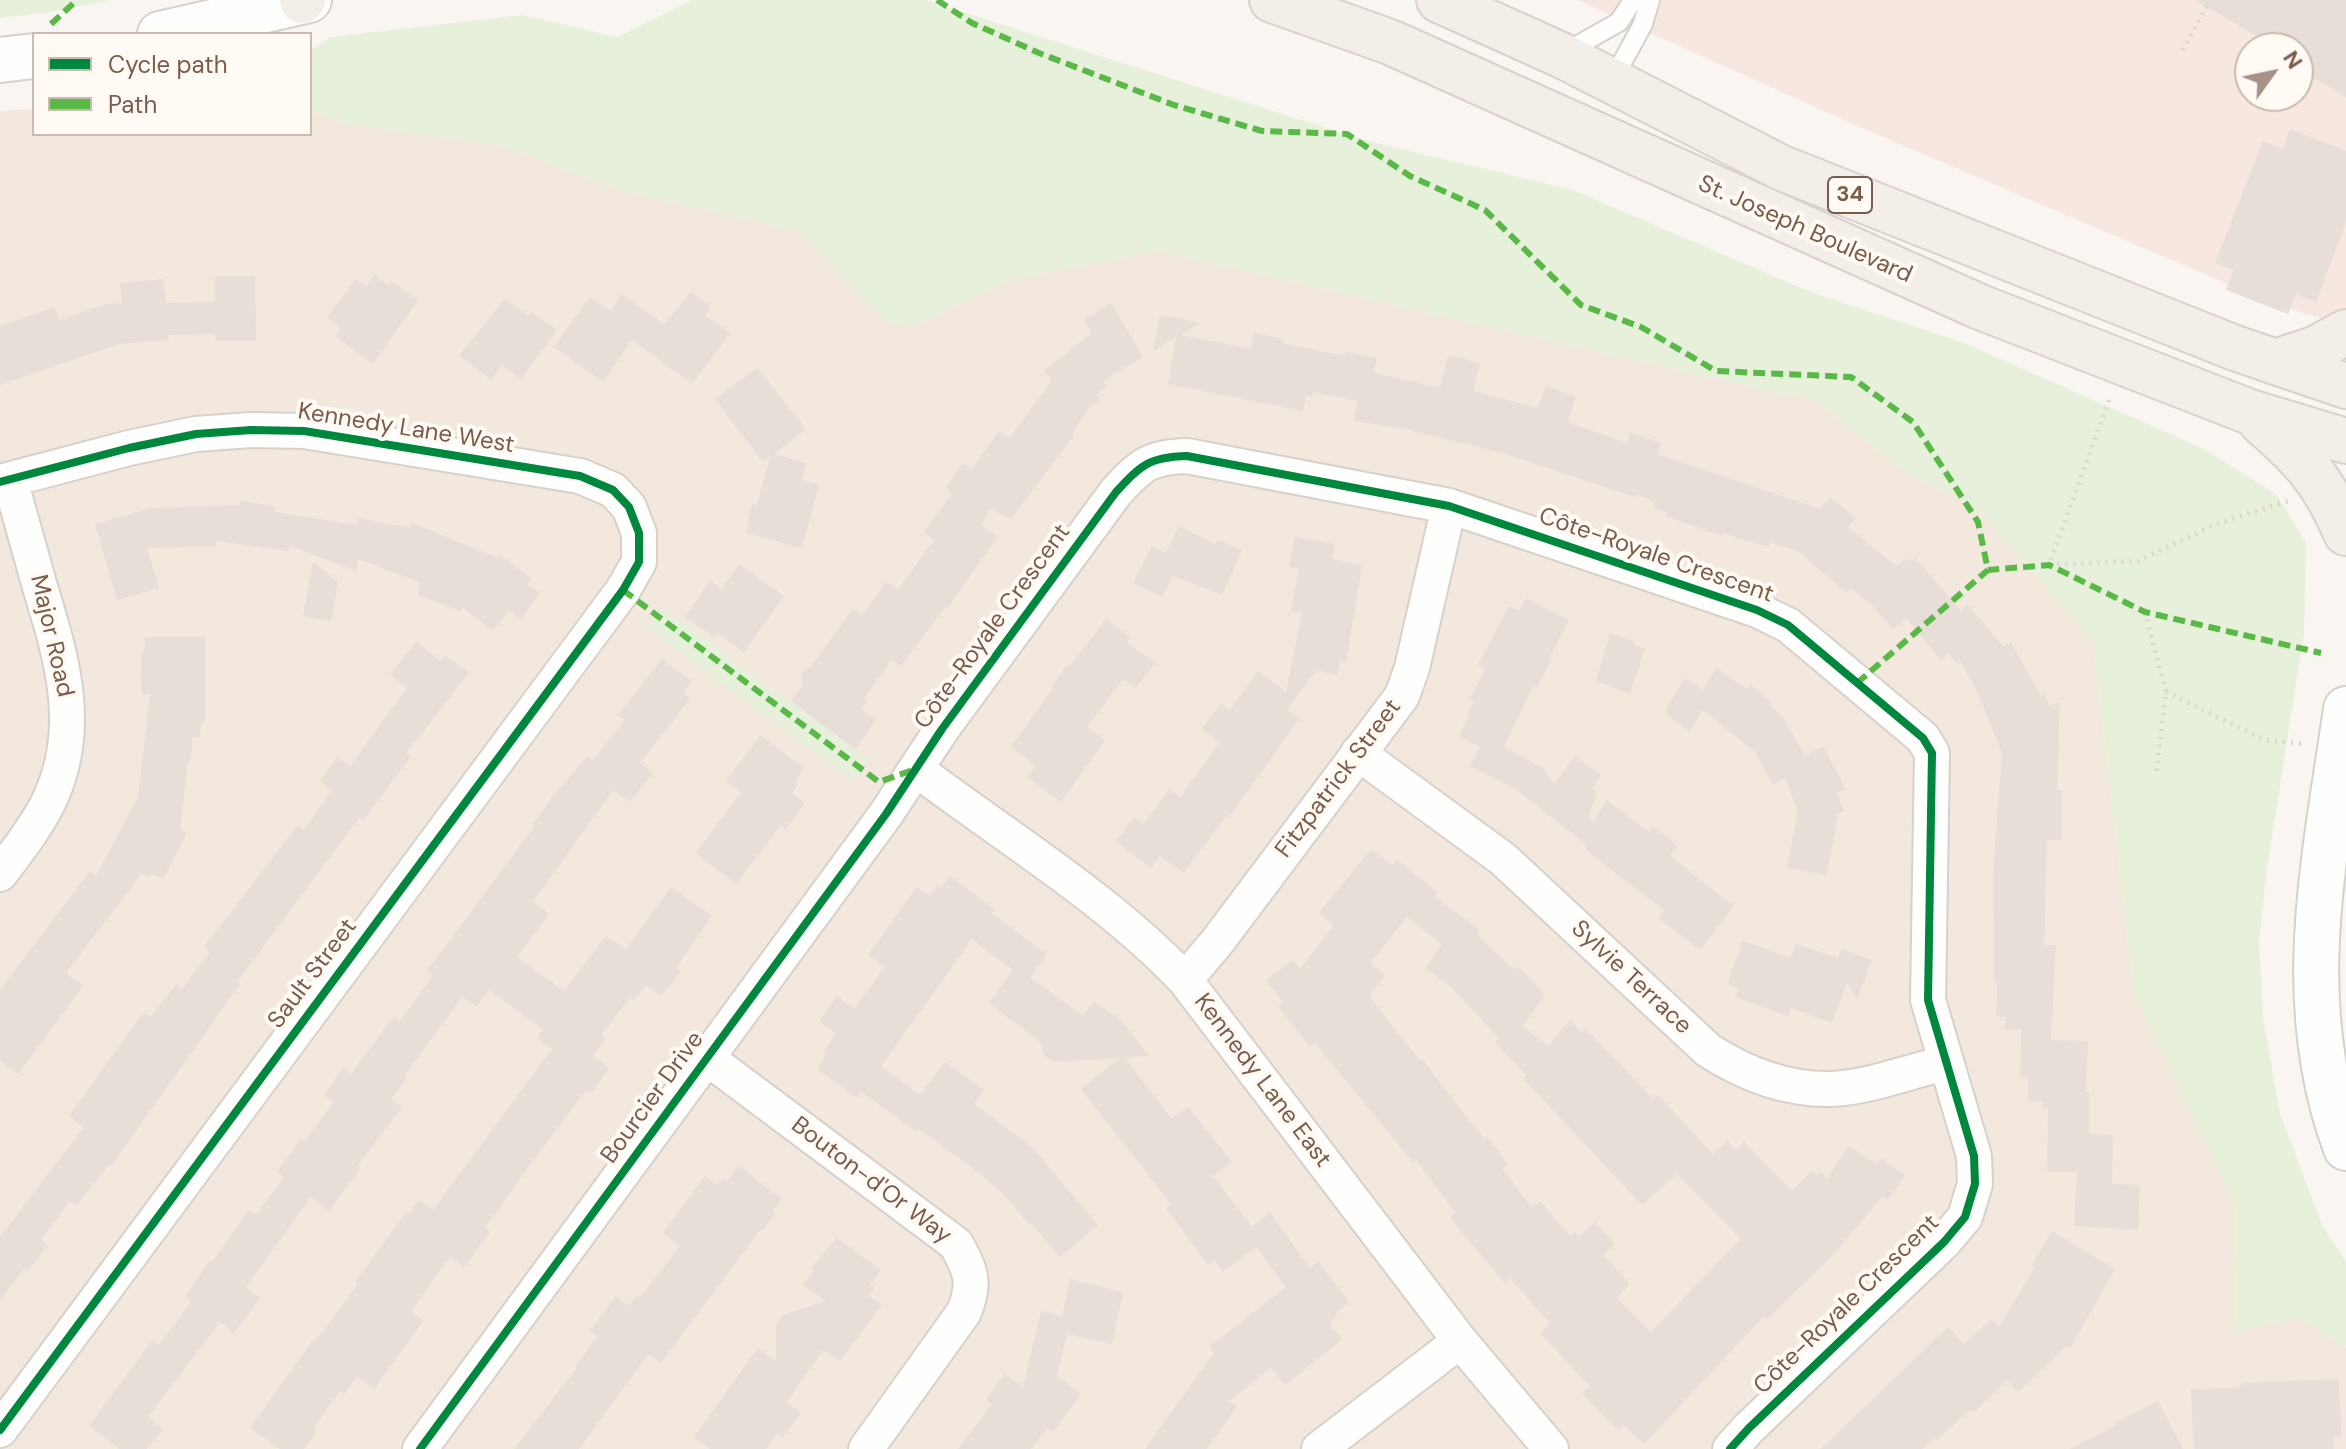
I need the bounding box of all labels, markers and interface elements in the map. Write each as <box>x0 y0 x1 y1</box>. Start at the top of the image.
legend <box>32 32 312 136</box>
north arrow <box>2234 32 2314 112</box>
text: N <box>2276 45 2309 74</box>
text: Cycle path <box>108 49 227 80</box>
text: Path <box>108 89 157 120</box>
street label: St. Joseph Boulevard <box>1694 170 1916 290</box>
road number: 34 <box>1828 177 1872 213</box>
street label: Kennedy Lane West <box>296 398 516 460</box>
street label: Côte-Royale Crescent <box>1535 502 1777 610</box>
street label: Côte-Royale Crescent <box>909 519 1077 735</box>
street label: Major Road <box>23 572 79 700</box>
street label: Fitzpatrick Street <box>1270 694 1408 864</box>
street label: Sault Street <box>262 913 364 1035</box>
street label: Sylvie Terrace <box>1565 915 1697 1041</box>
street label: Kennedy Lane East <box>1187 989 1337 1173</box>
street label: Bourcier Drive <box>595 1026 711 1170</box>
street label: Bouton-d'Or Way <box>785 1111 957 1251</box>
street label: Côte-Royale Crescent <box>1748 1209 1946 1401</box>

